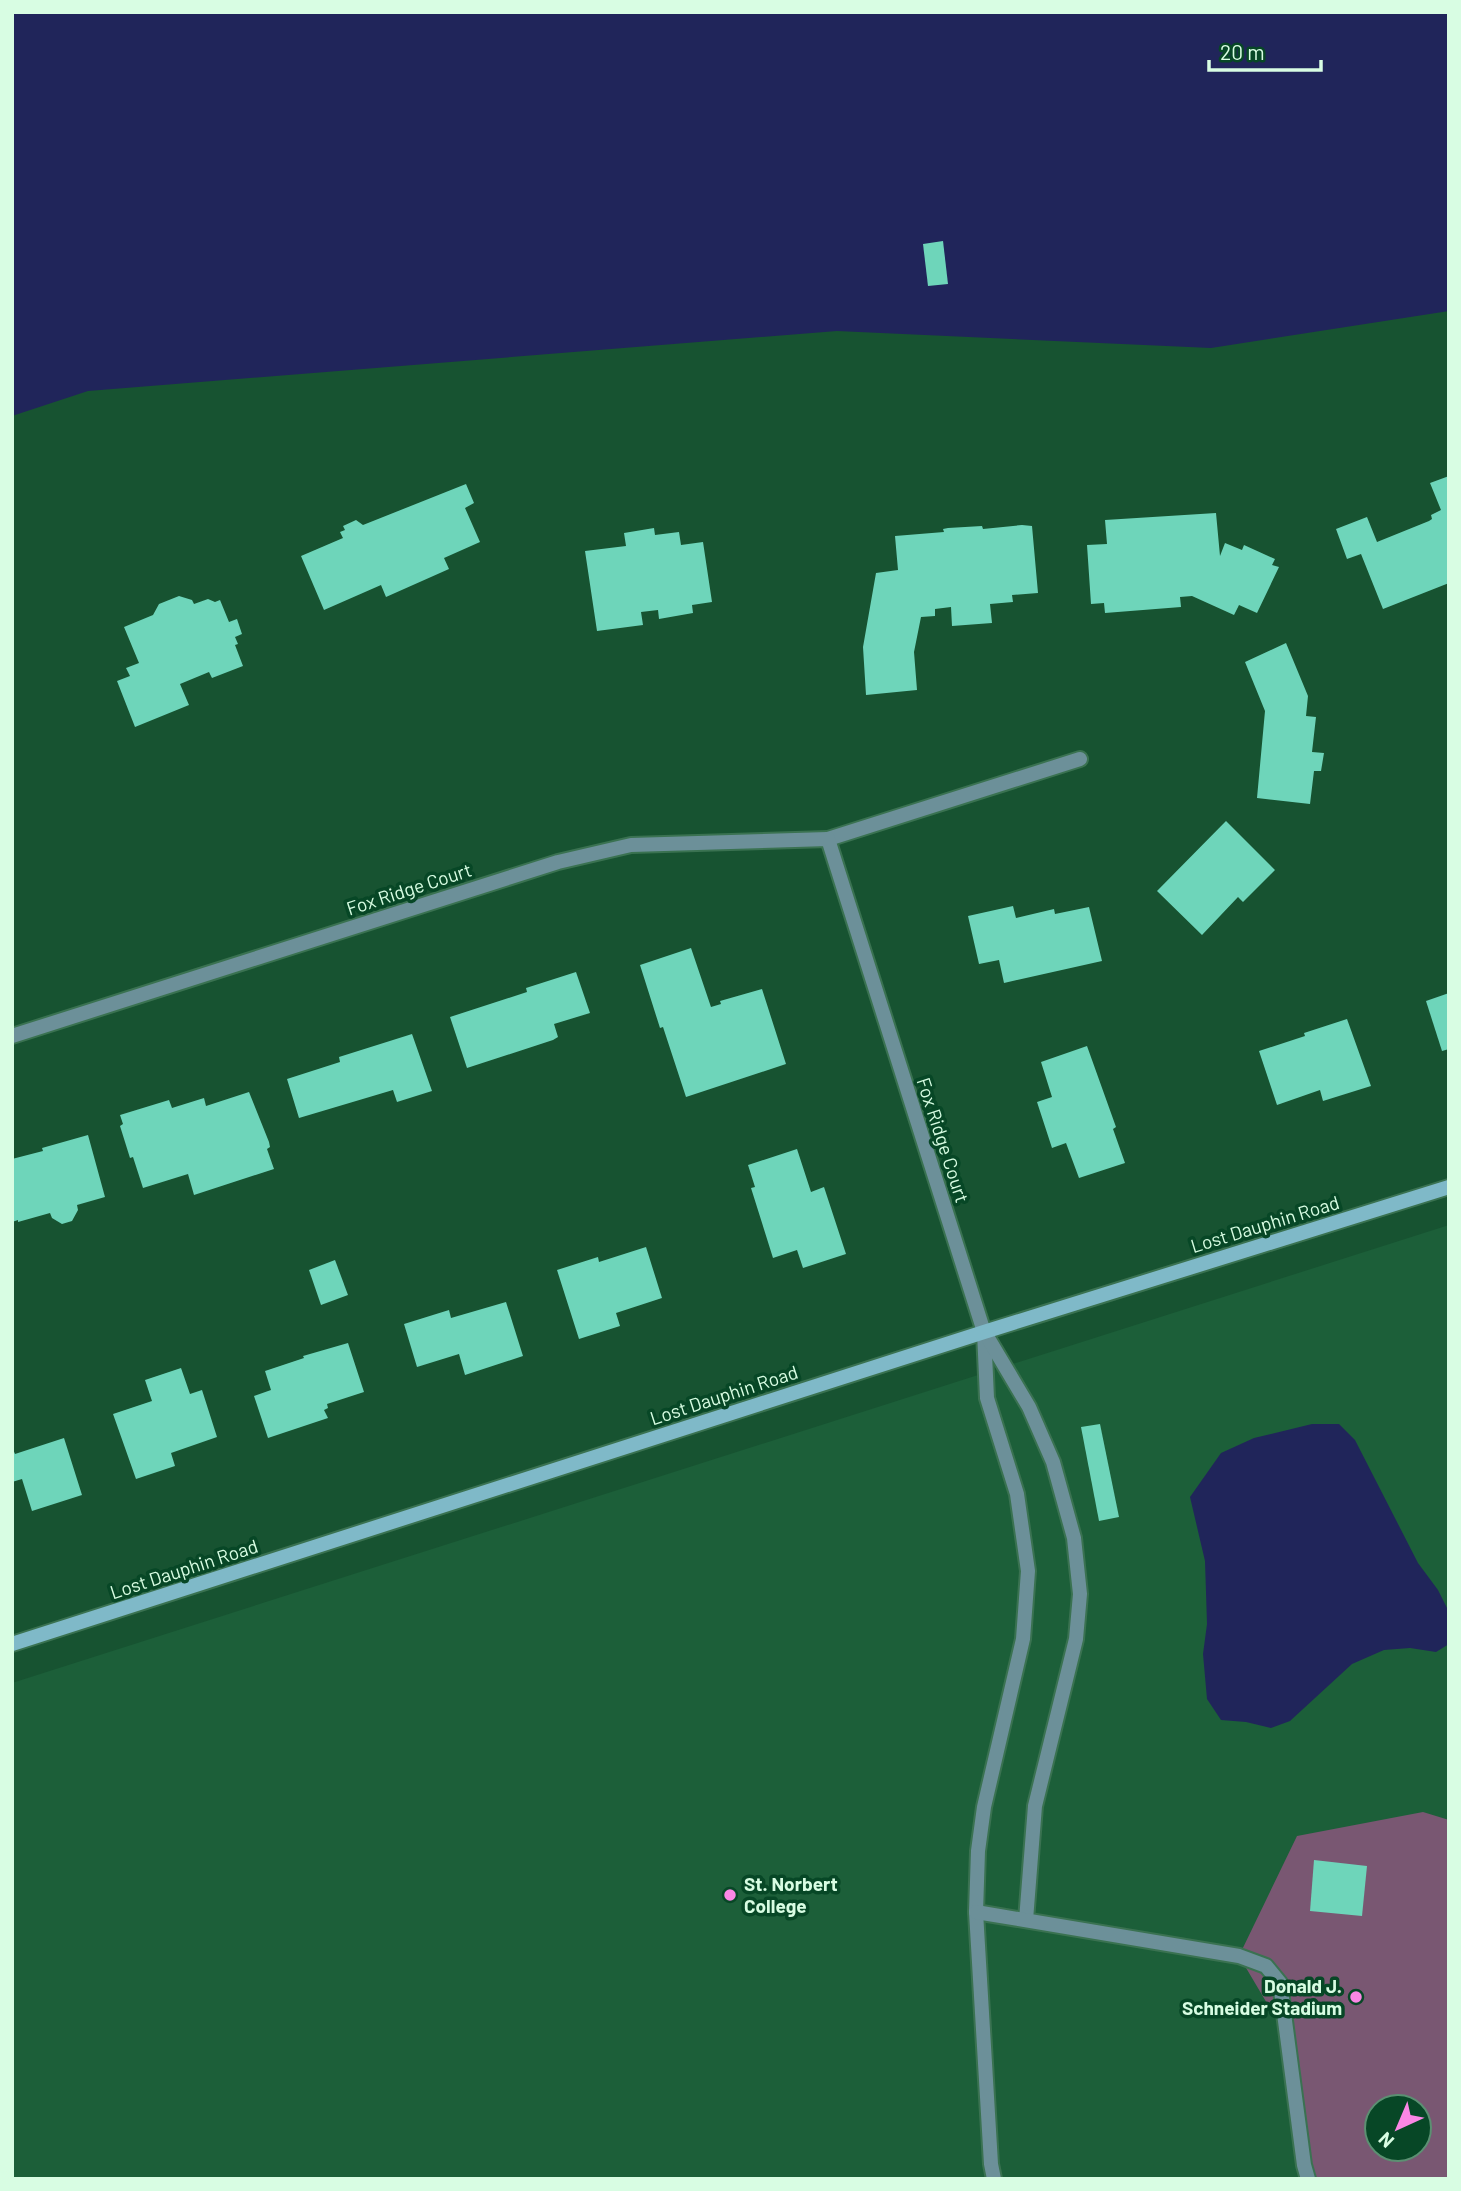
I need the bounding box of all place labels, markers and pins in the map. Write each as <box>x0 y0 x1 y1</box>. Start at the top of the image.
place label: St. Norbert College <box>744 1872 838 1917</box>
marker: St. Norbert College <box>722 1887 738 1903</box>
place label: Donald J. Schneider Stadium <box>1182 1974 1342 2019</box>
marker: Donald J. Schneider Stadium <box>1348 1989 1364 2005</box>

